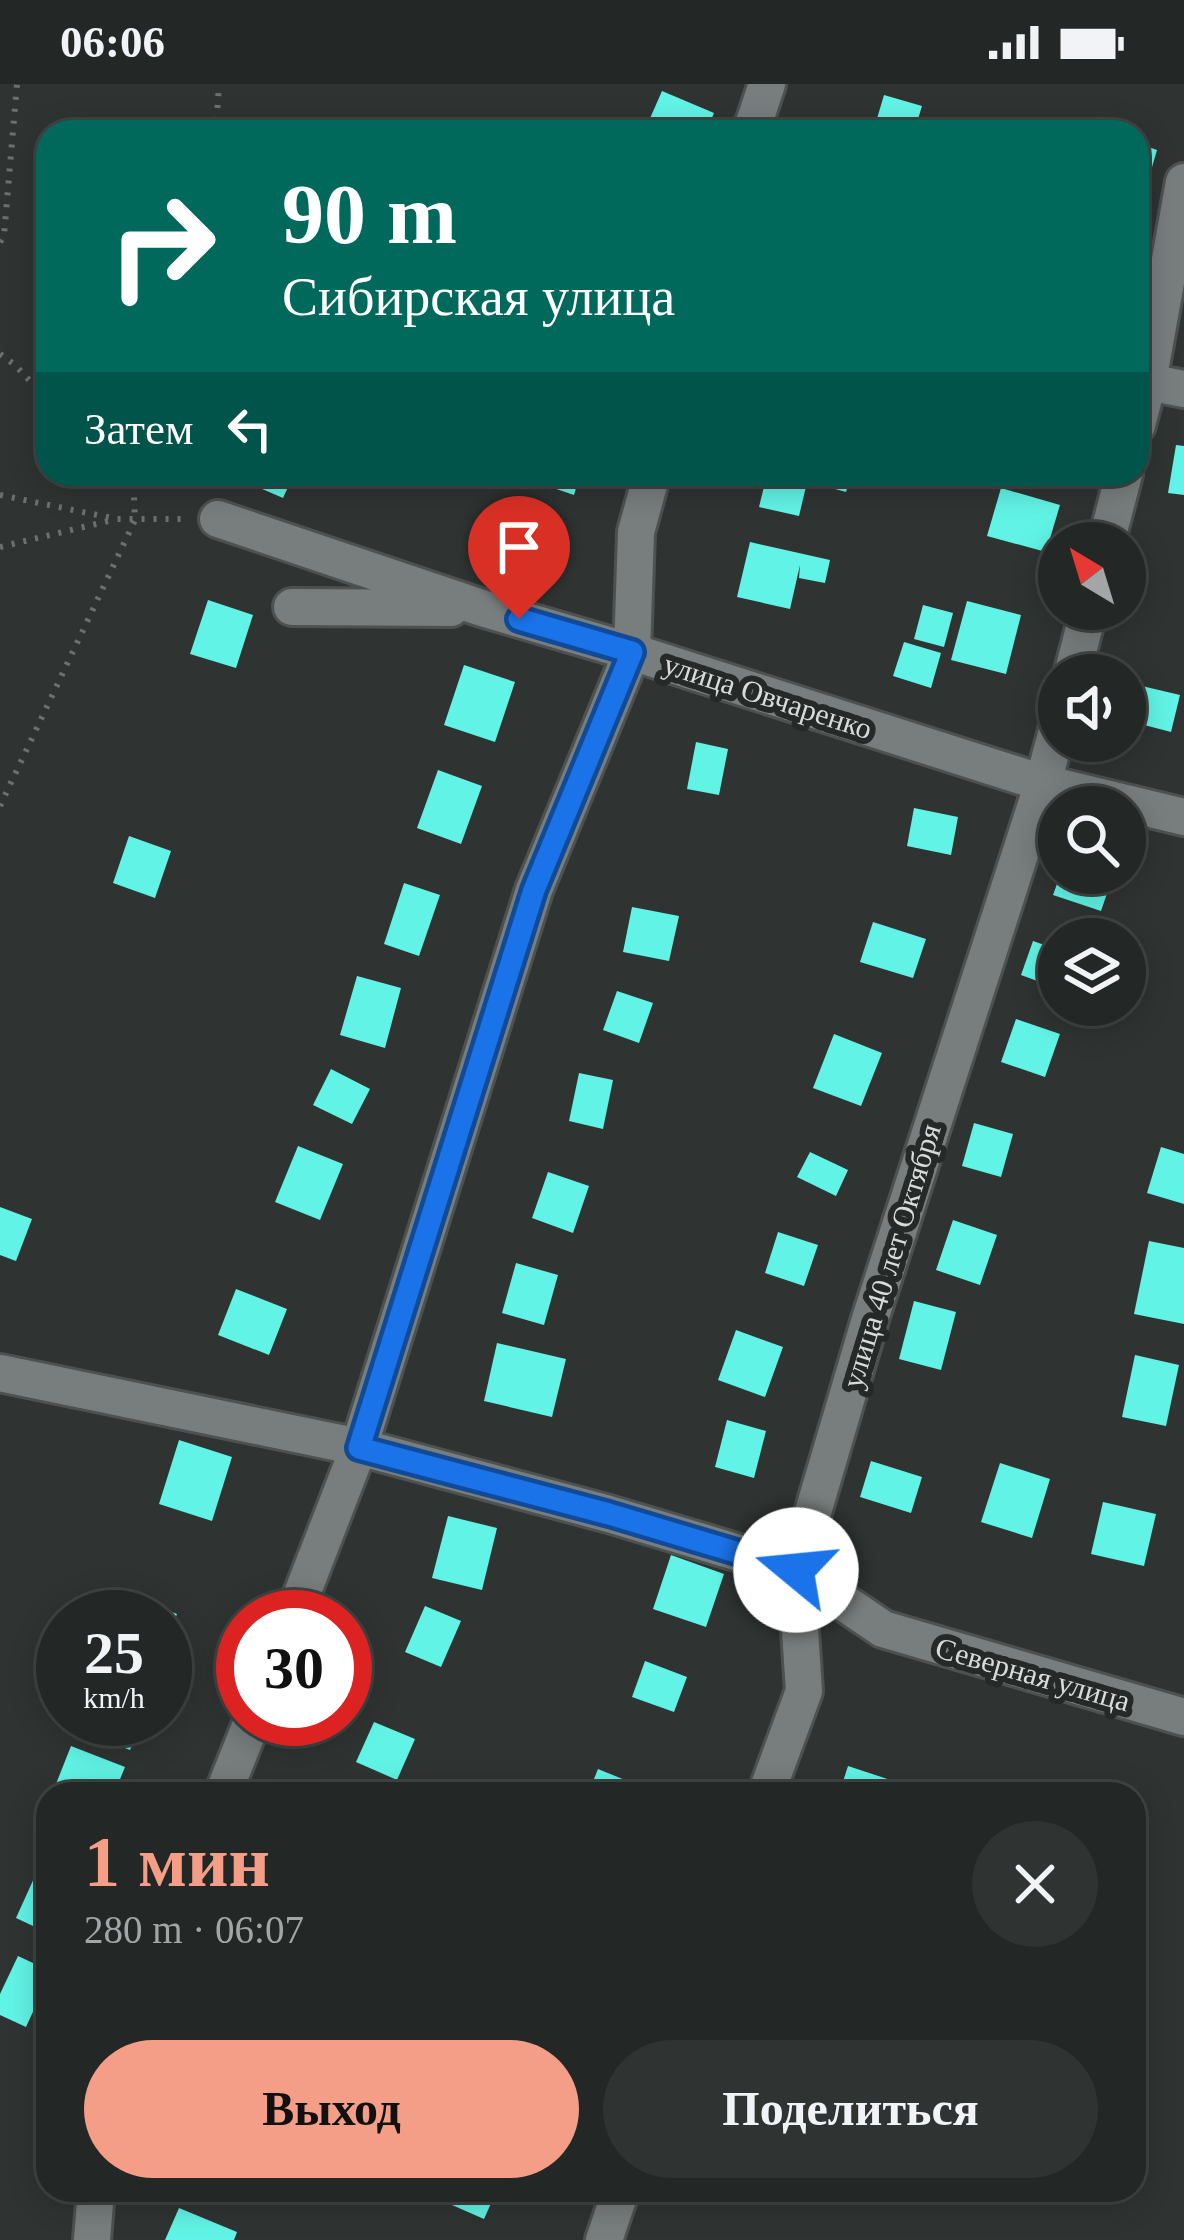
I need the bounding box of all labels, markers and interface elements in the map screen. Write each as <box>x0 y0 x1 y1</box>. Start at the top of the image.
text: 06:06 <box>60 17 165 67</box>
icon: right <box>84 168 240 324</box>
text: 90 m <box>282 168 457 261</box>
text: Сибирская улица <box>282 267 675 327</box>
icon: left <box>217 396 283 462</box>
text: Затем <box>84 404 193 454</box>
pin <box>468 496 570 619</box>
icon: arrive <box>486 514 552 580</box>
north arrow <box>1038 522 1146 630</box>
map controls <box>1038 522 1146 1026</box>
street label: улица Овчаренко <box>660 647 876 745</box>
button: sound <box>1038 654 1146 762</box>
button: search <box>1038 786 1146 894</box>
button: layers <box>1038 918 1146 1026</box>
street label: улица 40 лет Октября <box>835 1120 947 1392</box>
position arrow <box>733 1507 859 1633</box>
speed limit sign: 30 <box>216 1590 372 1746</box>
text: 25 <box>84 1620 144 1686</box>
street label: Северная улица <box>932 1630 1134 1718</box>
text: km/h <box>83 1681 145 1714</box>
button: close <box>972 1821 1098 1947</box>
text: 1 мин <box>84 1822 270 1902</box>
text: 280 m · 06:07 <box>84 1908 304 1951</box>
button: Выход <box>84 2040 579 2178</box>
button: Поделиться <box>603 2040 1098 2178</box>

